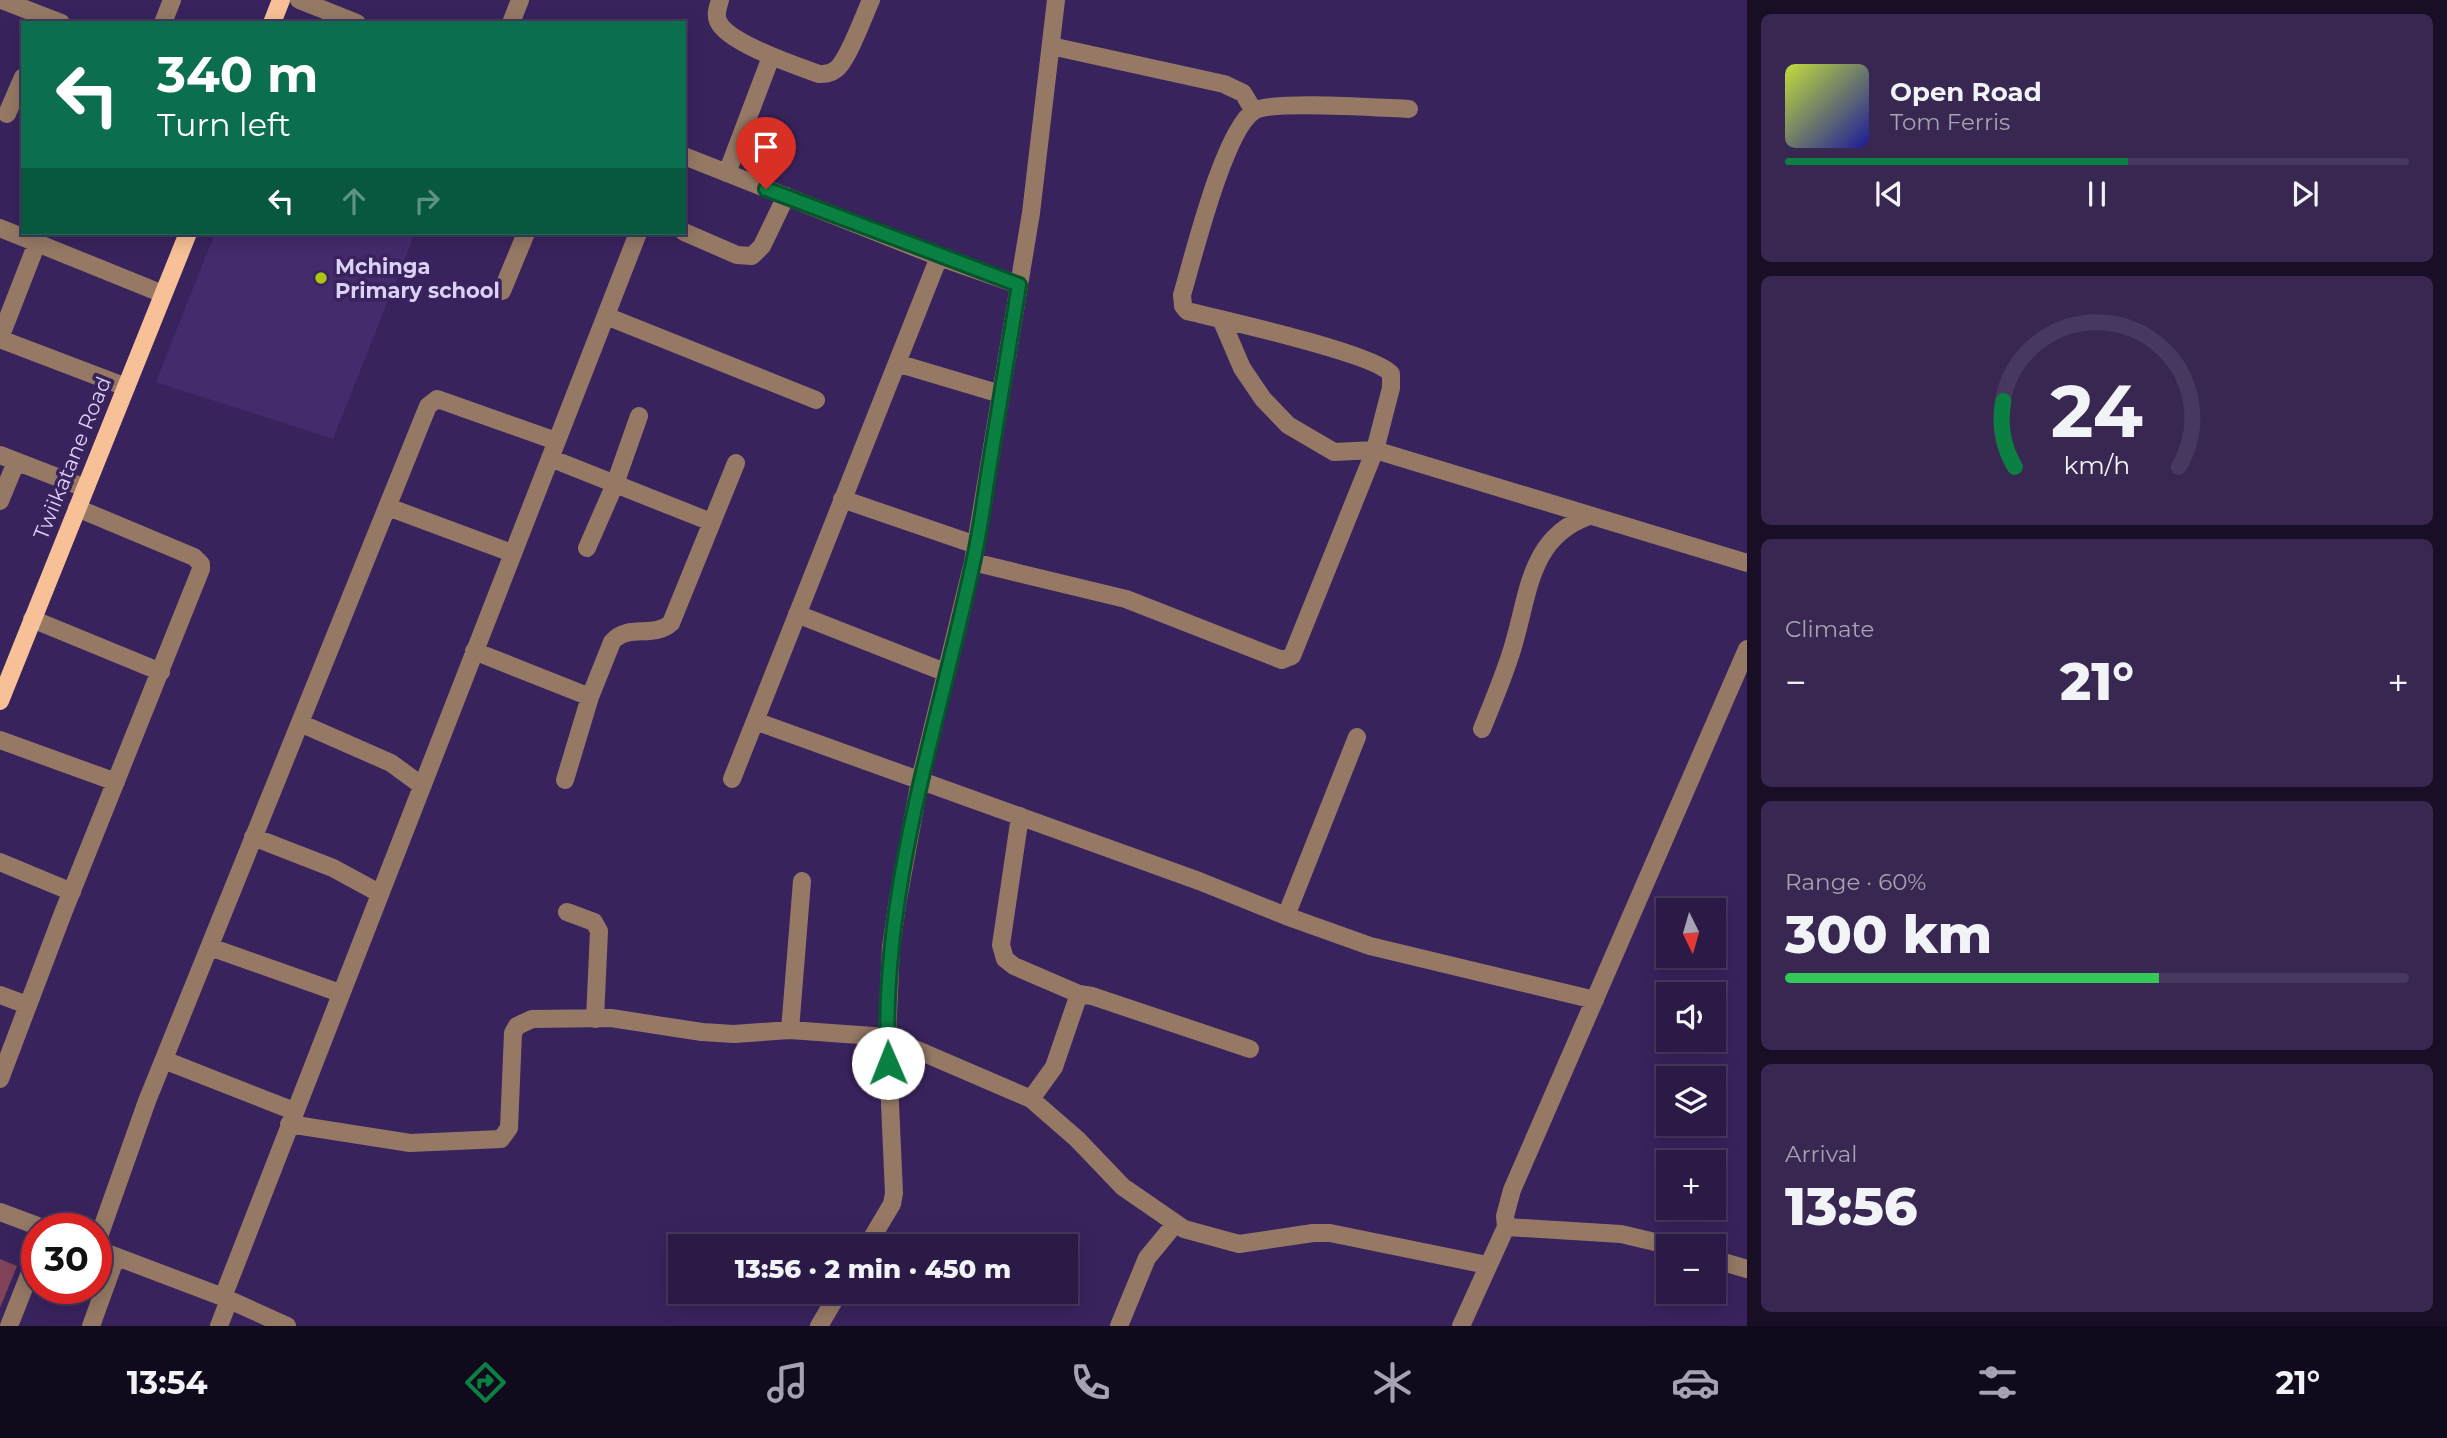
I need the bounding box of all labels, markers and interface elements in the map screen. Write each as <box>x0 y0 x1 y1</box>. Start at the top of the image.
text: 340 m <box>157 45 318 104</box>
icon: left <box>42 49 133 140</box>
text: Open Road <box>1890 76 2042 108</box>
text: Turn left <box>157 105 291 144</box>
text: Tom Ferris <box>1890 108 2010 136</box>
pin <box>736 117 796 189</box>
icon: arrive <box>747 128 785 166</box>
icon: previous <box>1870 175 1908 213</box>
icon: pause <box>2078 175 2116 213</box>
icon: next <box>2286 175 2324 213</box>
icon: left <box>262 182 300 220</box>
icon: ahead <box>335 182 373 220</box>
icon: right <box>408 182 446 220</box>
place label: Mchinga Primary school <box>335 254 500 303</box>
marker: Mchinga Primary school <box>313 270 329 286</box>
text: 24 <box>2051 367 2143 455</box>
street label: Twiikatane Road <box>28 373 116 543</box>
text: km/h <box>2064 449 2130 479</box>
text: Climate <box>1785 615 1874 643</box>
text: 21° <box>2060 650 2134 713</box>
text: − <box>1785 659 1807 706</box>
text: + <box>2387 659 2409 706</box>
text: Range · 60% <box>1785 868 1926 896</box>
north arrow <box>1656 898 1726 968</box>
map controls <box>1656 898 1726 1304</box>
text: 300 km <box>1785 903 1992 966</box>
button: sound <box>1656 982 1726 1052</box>
position arrow <box>851 1026 925 1100</box>
button: layers <box>1656 1066 1726 1136</box>
text: Arrival <box>1785 1140 1858 1168</box>
button: + <box>1656 1150 1726 1220</box>
text: 13:56 <box>1785 1175 1917 1238</box>
speed limit sign: 30 <box>21 1213 112 1304</box>
button: − <box>1656 1234 1726 1304</box>
text: 13:56 · 2 min · 450 m <box>735 1253 1011 1285</box>
icon: directions <box>461 1358 510 1407</box>
icon: music <box>763 1358 812 1407</box>
icon: phone <box>1066 1358 1115 1407</box>
icon: climate <box>1368 1358 1417 1407</box>
icon: car <box>1671 1358 1720 1407</box>
icon: filters <box>1973 1358 2022 1407</box>
text: 13:54 <box>127 1363 208 1402</box>
text: 21° <box>2275 1363 2320 1402</box>

